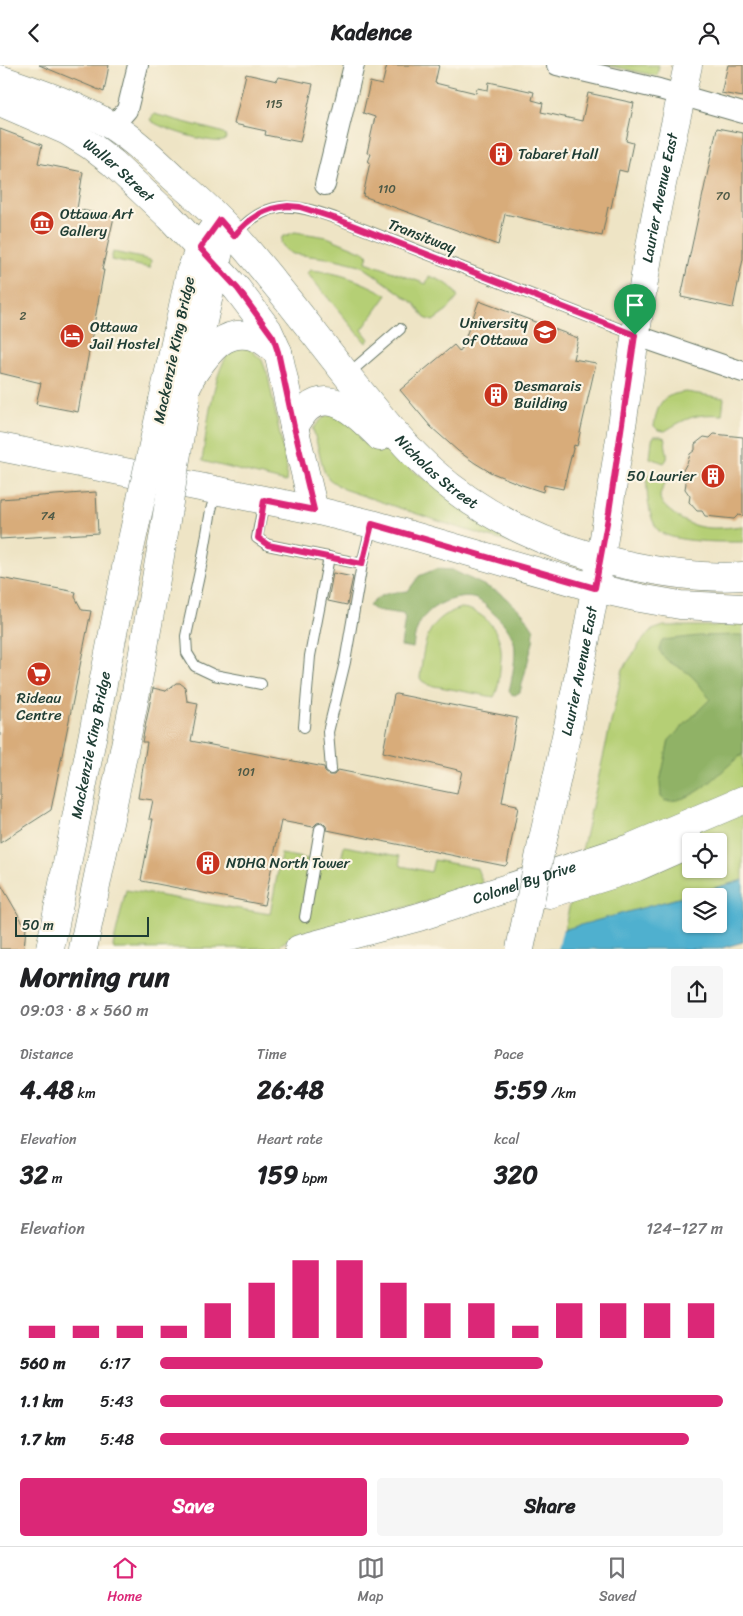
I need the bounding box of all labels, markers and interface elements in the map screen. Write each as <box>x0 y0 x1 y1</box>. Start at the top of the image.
text: Kadence <box>331 13 412 52</box>
icon: back <box>20 19 48 47</box>
icon: person <box>695 19 723 47</box>
house number: 115 <box>265 93 283 115</box>
street label: Laurier Avenue East <box>634 130 686 265</box>
street label: Waller Street <box>78 131 161 210</box>
building icon: Tabaret Hall <box>488 141 514 167</box>
place label: Tabaret Hall <box>518 141 599 167</box>
house number: 110 <box>378 178 396 200</box>
house number: 70 <box>716 185 731 207</box>
place label: Ottawa Art Gallery <box>60 201 134 244</box>
museum icon: Ottawa Art Gallery <box>29 210 55 236</box>
street label: Transitway <box>384 211 460 261</box>
street label: Mackenzie King Bridge <box>146 274 202 426</box>
pin <box>614 284 656 335</box>
icon: arrive <box>621 291 649 319</box>
house number: 2 <box>20 305 27 327</box>
place label: University of Ottawa <box>460 310 528 353</box>
place label: Ottawa Jail Hostel <box>89 314 161 357</box>
school or university icon: University of Ottawa <box>532 319 558 345</box>
hotel icon: Ottawa Jail Hostel <box>59 323 85 349</box>
place label: Desmarais Building <box>514 373 581 416</box>
building icon: Desmarais Building <box>483 382 509 408</box>
street label: Nicholas Street <box>389 428 484 516</box>
place label: 50 Laurier <box>627 463 697 489</box>
building icon: 50 Laurier <box>700 463 726 489</box>
house number: 74 <box>41 505 56 527</box>
street label: Laurier Avenue East <box>554 603 605 738</box>
supermarket icon: Rideau Centre <box>26 661 52 687</box>
street label: Mackenzie King Bridge <box>63 669 118 821</box>
place label: Rideau Centre <box>16 685 62 728</box>
house number: 101 <box>237 761 255 783</box>
map controls <box>682 833 727 933</box>
button: locate <box>682 833 727 878</box>
building icon: NDHQ North Tower <box>195 850 221 876</box>
place label: NDHQ North Tower <box>226 850 351 876</box>
street label: Colonel By Drive <box>469 853 580 912</box>
button: layers <box>682 888 727 933</box>
scale bar <box>15 913 149 937</box>
text: 50 m <box>22 913 54 938</box>
text: Morning run <box>20 952 170 1001</box>
button: share <box>671 966 723 1018</box>
text: 09:03 · 8 × 560 m <box>20 996 149 1025</box>
text: Distance <box>20 1042 73 1067</box>
text: Time <box>257 1042 287 1067</box>
text: Pace <box>494 1042 524 1067</box>
text: 4.48 <box>20 1067 74 1112</box>
text: 26:48 <box>257 1067 324 1112</box>
text: 5:59 <box>494 1067 547 1112</box>
text: km <box>74 1081 96 1106</box>
text: /km <box>547 1081 576 1106</box>
text: Elevation <box>20 1127 77 1152</box>
text: Heart rate <box>257 1127 323 1152</box>
text: kcal <box>494 1127 519 1152</box>
text: 32 <box>20 1152 48 1197</box>
text: 159 <box>257 1152 298 1197</box>
text: 320 <box>494 1152 538 1197</box>
text: m <box>48 1166 63 1191</box>
text: bpm <box>298 1166 328 1191</box>
text: Elevation <box>20 1214 85 1243</box>
text: 124–127 m <box>646 1214 723 1243</box>
text: 560 m <box>20 1349 65 1378</box>
text: 6:17 <box>100 1349 130 1378</box>
text: 1.1 km <box>20 1387 64 1416</box>
text: 5:43 <box>100 1387 133 1416</box>
text: 1.7 km <box>20 1425 66 1454</box>
text: 5:48 <box>100 1425 134 1454</box>
button: Save <box>20 1478 367 1536</box>
button: Share <box>377 1478 723 1536</box>
tab: Home <box>107 1554 142 1609</box>
tab: Map <box>357 1554 385 1609</box>
tab: Saved <box>599 1554 636 1609</box>

